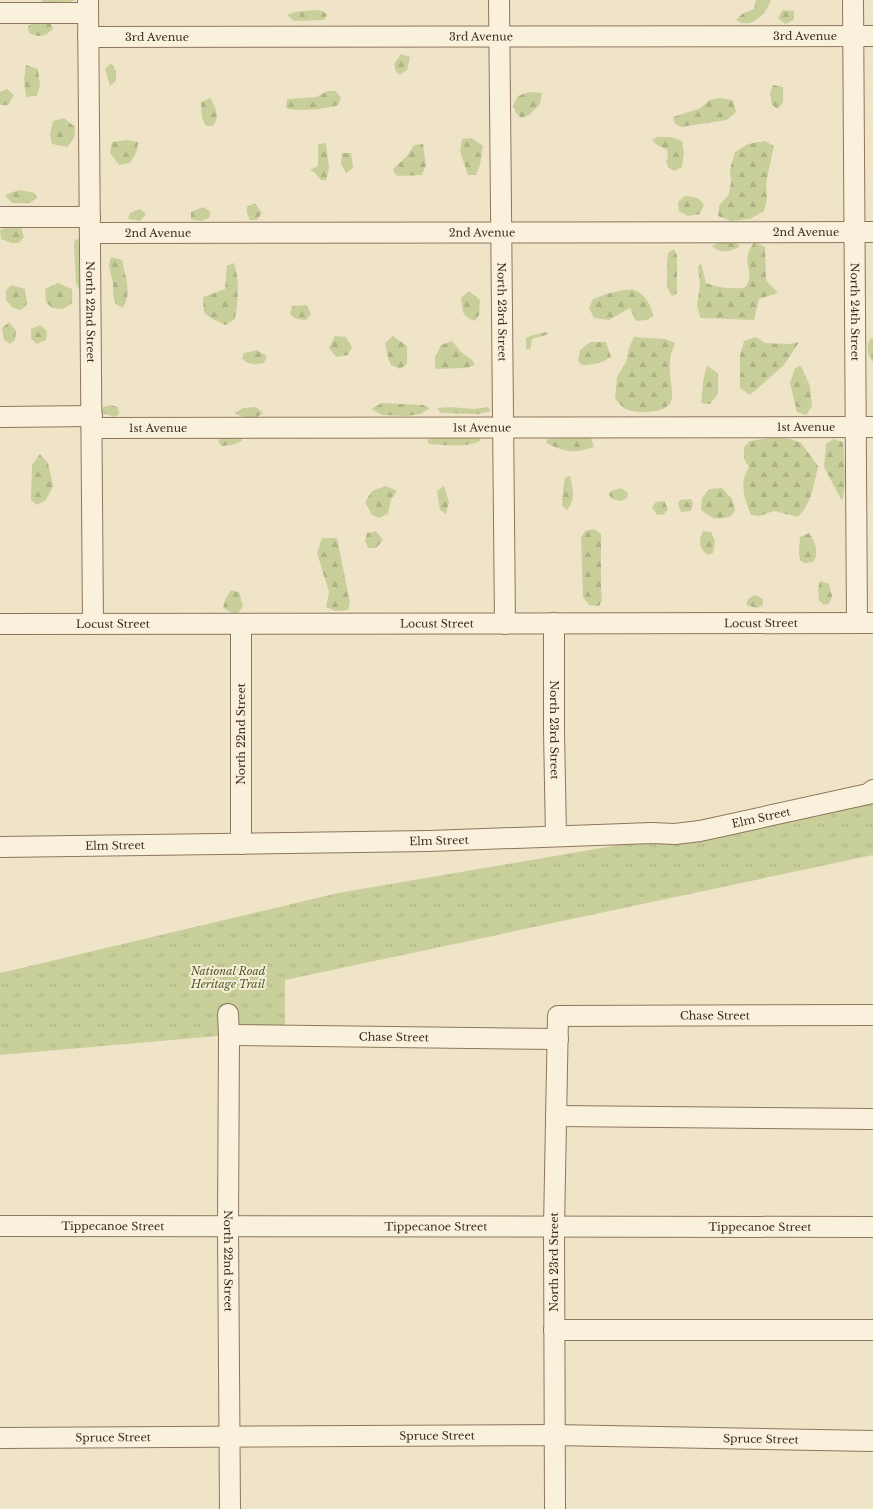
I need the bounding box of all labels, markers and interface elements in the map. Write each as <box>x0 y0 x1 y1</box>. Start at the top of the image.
street label: 3rd Avenue <box>449 29 513 44</box>
street label: 3rd Avenue <box>773 29 837 43</box>
street label: 3rd Avenue <box>125 30 189 44</box>
street label: 2nd Avenue <box>449 225 515 240</box>
street label: 2nd Avenue <box>773 225 839 239</box>
street label: 2nd Avenue <box>125 226 191 240</box>
street label: North 22nd Street <box>83 261 98 364</box>
street label: North 23rd Street <box>495 262 509 363</box>
street label: North 24th Street <box>848 263 862 362</box>
street label: 1st Avenue <box>453 420 511 435</box>
street label: 1st Avenue <box>777 420 835 434</box>
street label: 1st Avenue <box>129 421 187 435</box>
street label: Locust Street <box>400 616 475 631</box>
street label: Locust Street <box>724 616 799 630</box>
street label: Locust Street <box>76 617 151 631</box>
street label: North 23rd Street <box>547 680 562 781</box>
street label: North 22nd Street <box>234 682 248 785</box>
street label: Elm Street <box>730 804 793 831</box>
street label: Elm Street <box>409 833 470 848</box>
street label: Elm Street <box>85 838 146 853</box>
park label: National Road Heritage Trail <box>190 964 266 991</box>
street label: Chase Street <box>680 1008 751 1023</box>
street label: Chase Street <box>359 1030 430 1044</box>
street label: North 22nd Street <box>221 1210 236 1313</box>
street label: North 23rd Street <box>547 1212 561 1312</box>
street label: Tippecanoe Street <box>61 1219 165 1233</box>
street label: Tippecanoe Street <box>384 1219 488 1234</box>
street label: Tippecanoe Street <box>708 1220 812 1234</box>
street label: Spruce Street <box>399 1428 476 1443</box>
street label: Spruce Street <box>75 1430 152 1445</box>
street label: Spruce Street <box>723 1431 800 1447</box>

